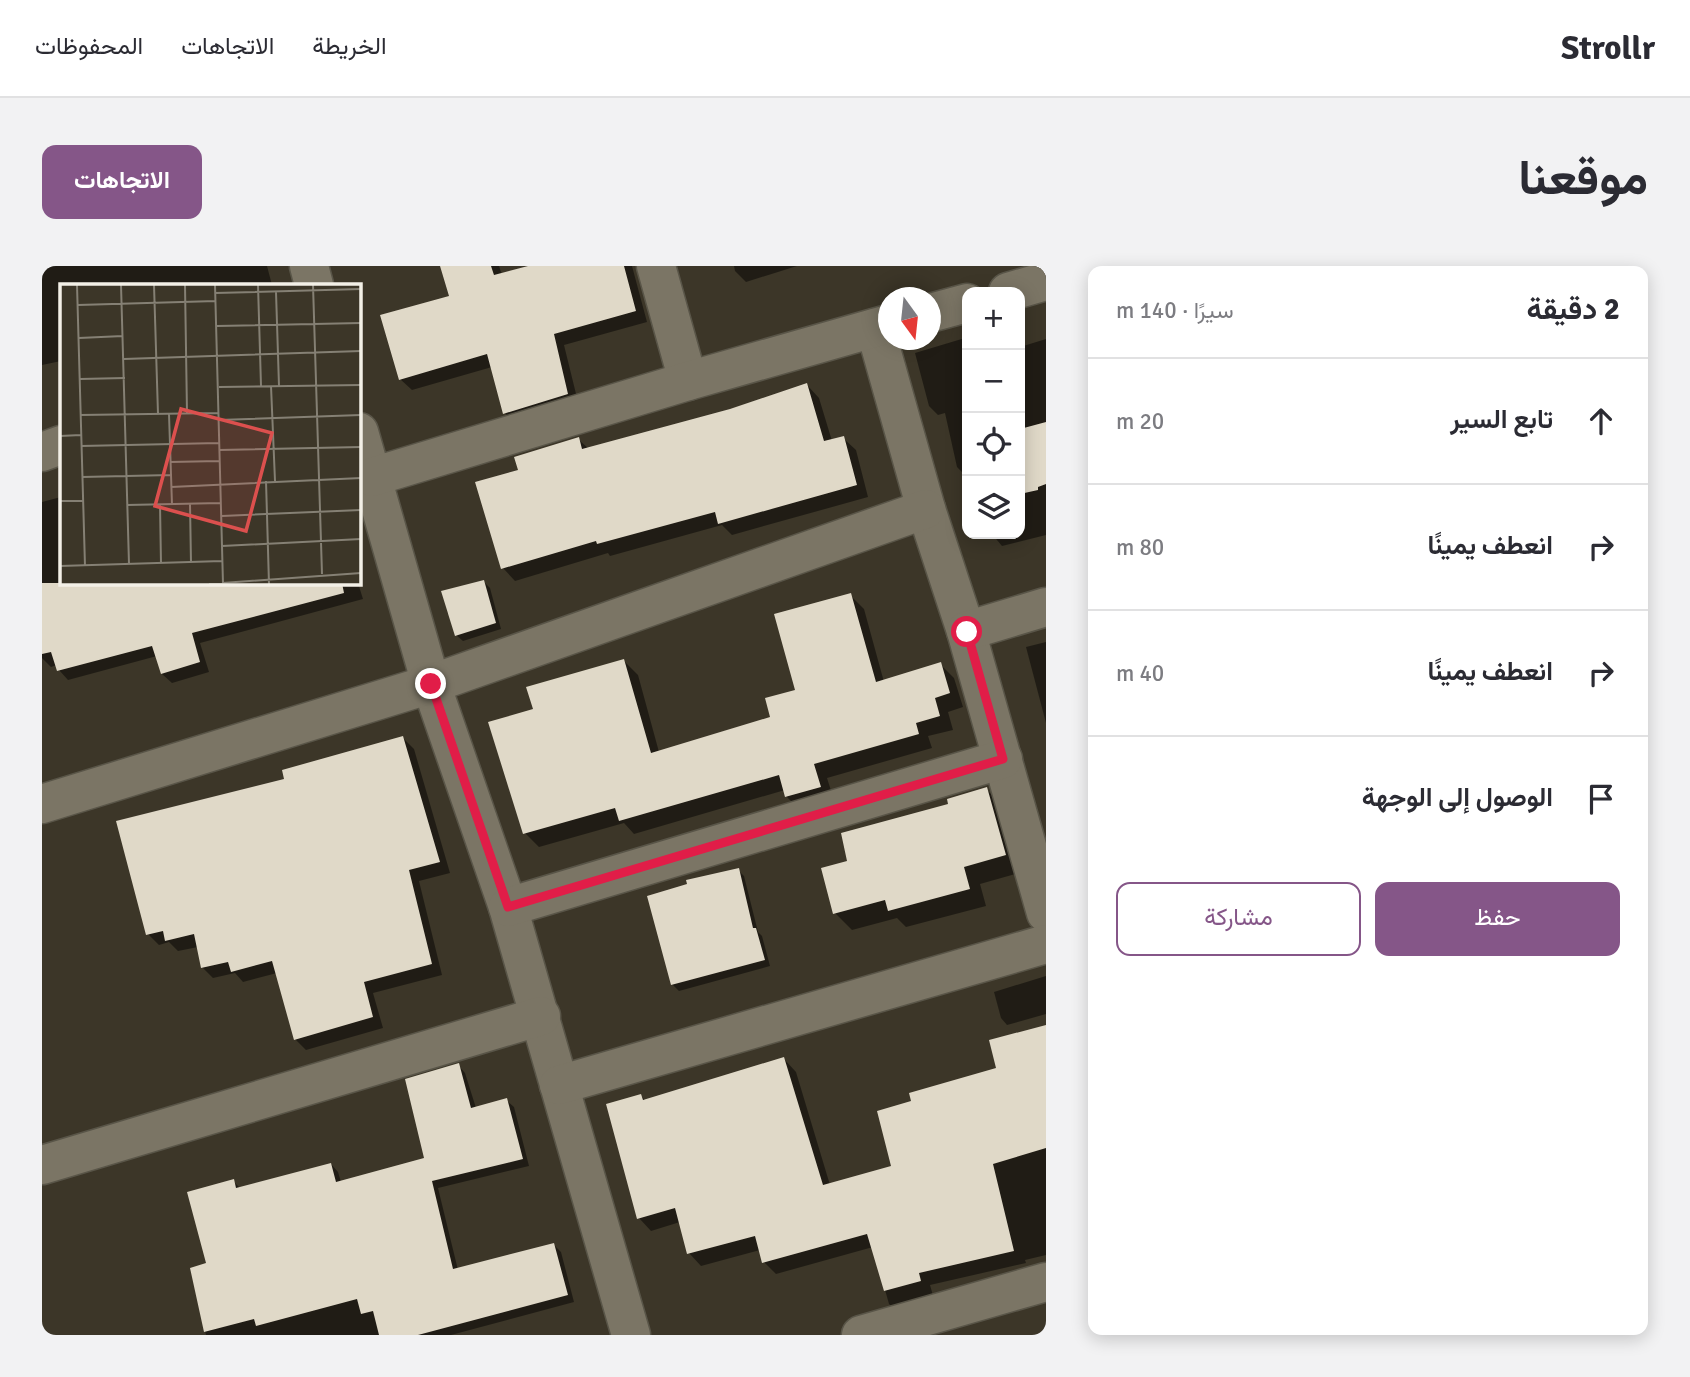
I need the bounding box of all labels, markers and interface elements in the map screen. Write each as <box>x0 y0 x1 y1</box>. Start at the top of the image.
text: Strollr <box>1561 28 1655 69</box>
text: المحفوظات <box>35 31 143 61</box>
text: الاتجاهات <box>181 31 274 61</box>
text: الخريطة <box>312 31 387 61</box>
button: الاتجاهات <box>42 145 202 219</box>
text: موقعنا <box>1518 148 1648 208</box>
inset map <box>60 284 360 584</box>
north arrow <box>878 287 941 350</box>
map controls <box>962 287 1025 539</box>
button: + <box>962 287 1025 350</box>
text: 2 دقيقة <box>1526 291 1620 328</box>
text: سيرًا · 140 m <box>1116 296 1234 325</box>
button: − <box>962 350 1025 413</box>
icon: ahead <box>1582 402 1620 440</box>
text: تابع السير <box>1450 404 1553 436</box>
text: 20 m <box>1116 407 1164 436</box>
button: locate <box>962 413 1025 476</box>
button: layers <box>962 476 1025 539</box>
icon: right <box>1582 528 1620 566</box>
text: انعطف يمينًا <box>1427 530 1553 562</box>
text: 80 m <box>1116 533 1164 562</box>
route start <box>951 616 982 647</box>
icon: right <box>1582 654 1620 692</box>
text: انعطف يمينًا <box>1427 656 1553 688</box>
text: 40 m <box>1116 659 1164 688</box>
route end <box>415 668 446 699</box>
icon: arrive <box>1582 780 1620 818</box>
text: الوصول إلى الوجهة <box>1362 782 1553 814</box>
button: مشاركة <box>1116 882 1361 956</box>
button: حفظ <box>1375 882 1620 956</box>

